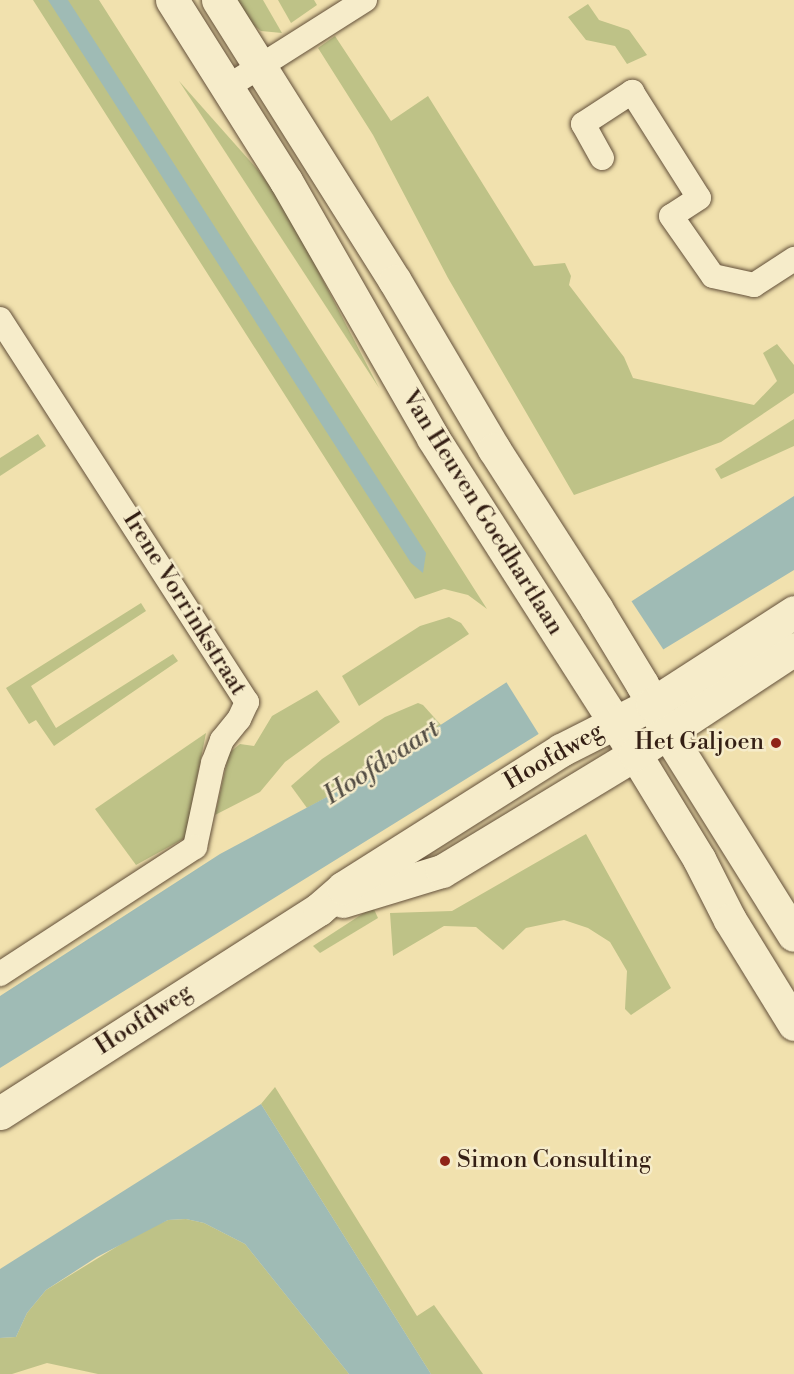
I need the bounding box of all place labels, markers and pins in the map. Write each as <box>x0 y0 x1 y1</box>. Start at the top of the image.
place label: Het Galjoen <box>634 729 764 757</box>
marker: Het Galjoen <box>769 736 783 750</box>
place label: Simon Consulting <box>457 1147 651 1175</box>
marker: Simon Consulting <box>438 1154 452 1168</box>

